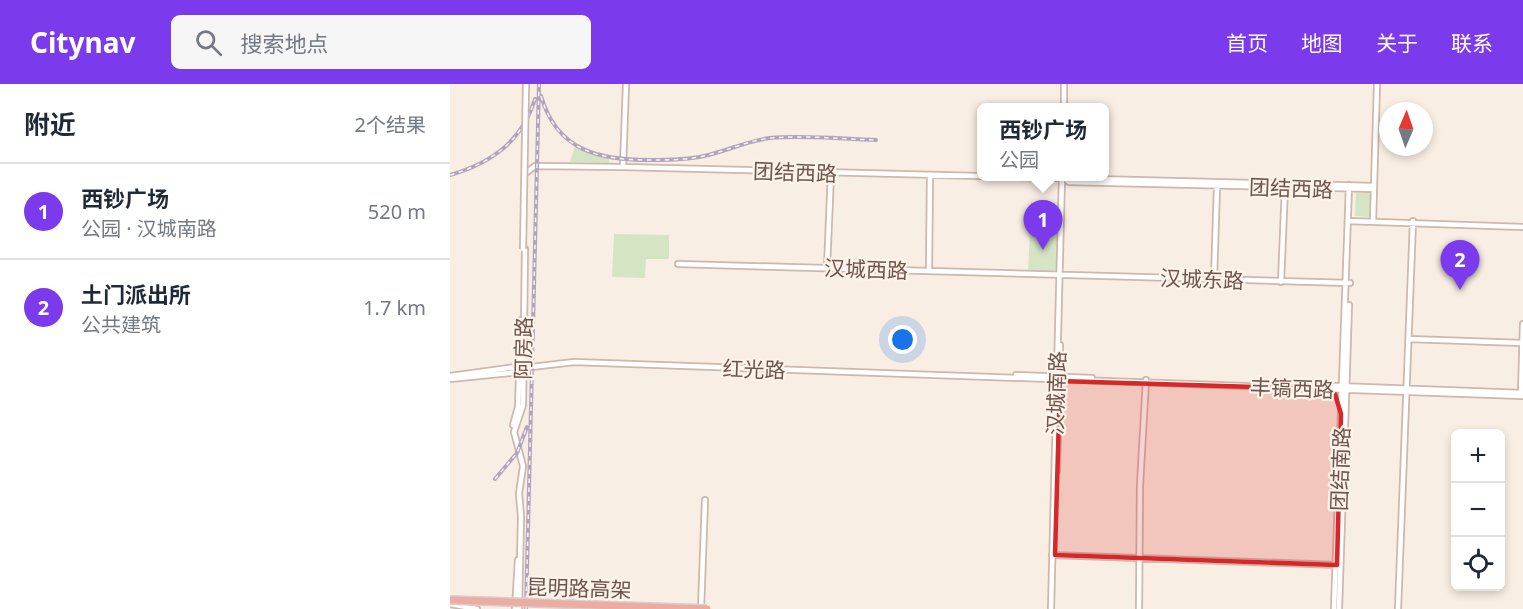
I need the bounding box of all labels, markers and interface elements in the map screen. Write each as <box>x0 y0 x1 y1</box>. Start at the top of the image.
search box <box>171 15 591 69</box>
text: Citynav <box>30 23 135 61</box>
icon: search <box>192 26 225 59</box>
text: 搜索地点 <box>240 28 328 58</box>
text: 首页 <box>1226 29 1268 57</box>
text: 地图 <box>1301 29 1343 57</box>
text: 关于 <box>1376 29 1418 57</box>
text: 联系 <box>1451 29 1493 57</box>
north arrow <box>1379 102 1433 156</box>
popup <box>977 103 1109 181</box>
text: 附近 <box>24 106 76 142</box>
text: 2个结果 <box>355 111 426 138</box>
text: 西钞广场 <box>999 114 1087 144</box>
text: 公园 <box>999 146 1039 173</box>
street label: 团结西路 <box>753 157 837 187</box>
street label: 团结西路 <box>1249 173 1333 203</box>
text: 西钞广场 <box>81 183 169 213</box>
text: 1 <box>38 198 49 225</box>
text: 520 m <box>368 198 426 225</box>
pin: 1 <box>1024 200 1062 250</box>
text: 公园 · 汉城南路 <box>81 215 217 242</box>
pin: 2 <box>1440 240 1480 290</box>
street label: 汉城西路 <box>824 254 908 284</box>
street label: 汉城东路 <box>1160 264 1244 294</box>
text: 土门派出所 <box>81 279 191 309</box>
text: 2 <box>38 294 49 321</box>
text: 1.7 km <box>363 294 426 321</box>
text: 公共建筑 <box>81 311 161 338</box>
street label: 阿房路 <box>508 316 538 380</box>
your location <box>888 325 917 354</box>
street label: 汉城南路 <box>1041 351 1071 435</box>
street label: 红光路 <box>722 354 786 384</box>
street label: 丰镐西路 <box>1250 373 1334 403</box>
street label: 团结南路 <box>1325 427 1355 511</box>
map controls <box>1451 429 1505 591</box>
button: + <box>1451 429 1505 483</box>
button: − <box>1451 483 1505 537</box>
button: locate <box>1451 537 1505 591</box>
street label: 昆明路高架 <box>526 572 632 604</box>

